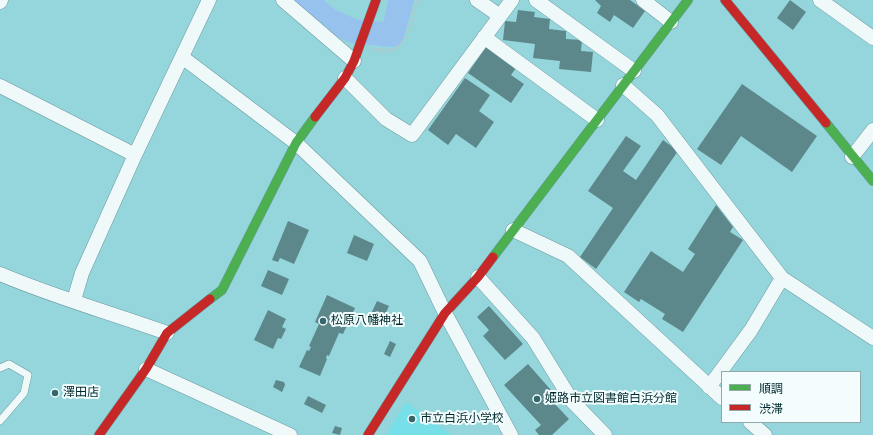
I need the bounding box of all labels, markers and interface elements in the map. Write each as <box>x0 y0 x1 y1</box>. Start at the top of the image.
place label: 松原八幡神社 <box>331 314 403 328</box>
marker: 松原八幡神社 <box>318 316 328 326</box>
legend <box>721 371 861 423</box>
text: 順調 <box>759 382 783 396</box>
place label: 澤田店 <box>63 386 99 400</box>
marker: 澤田店 <box>50 388 60 398</box>
place label: 姫路市立図書館白浜分館 <box>545 392 677 406</box>
marker: 姫路市立図書館白浜分館 <box>532 394 542 404</box>
text: 渋滞 <box>759 402 783 416</box>
place label: 市立白浜小学校 <box>420 412 504 426</box>
marker: 市立白浜小学校 <box>407 414 417 424</box>

